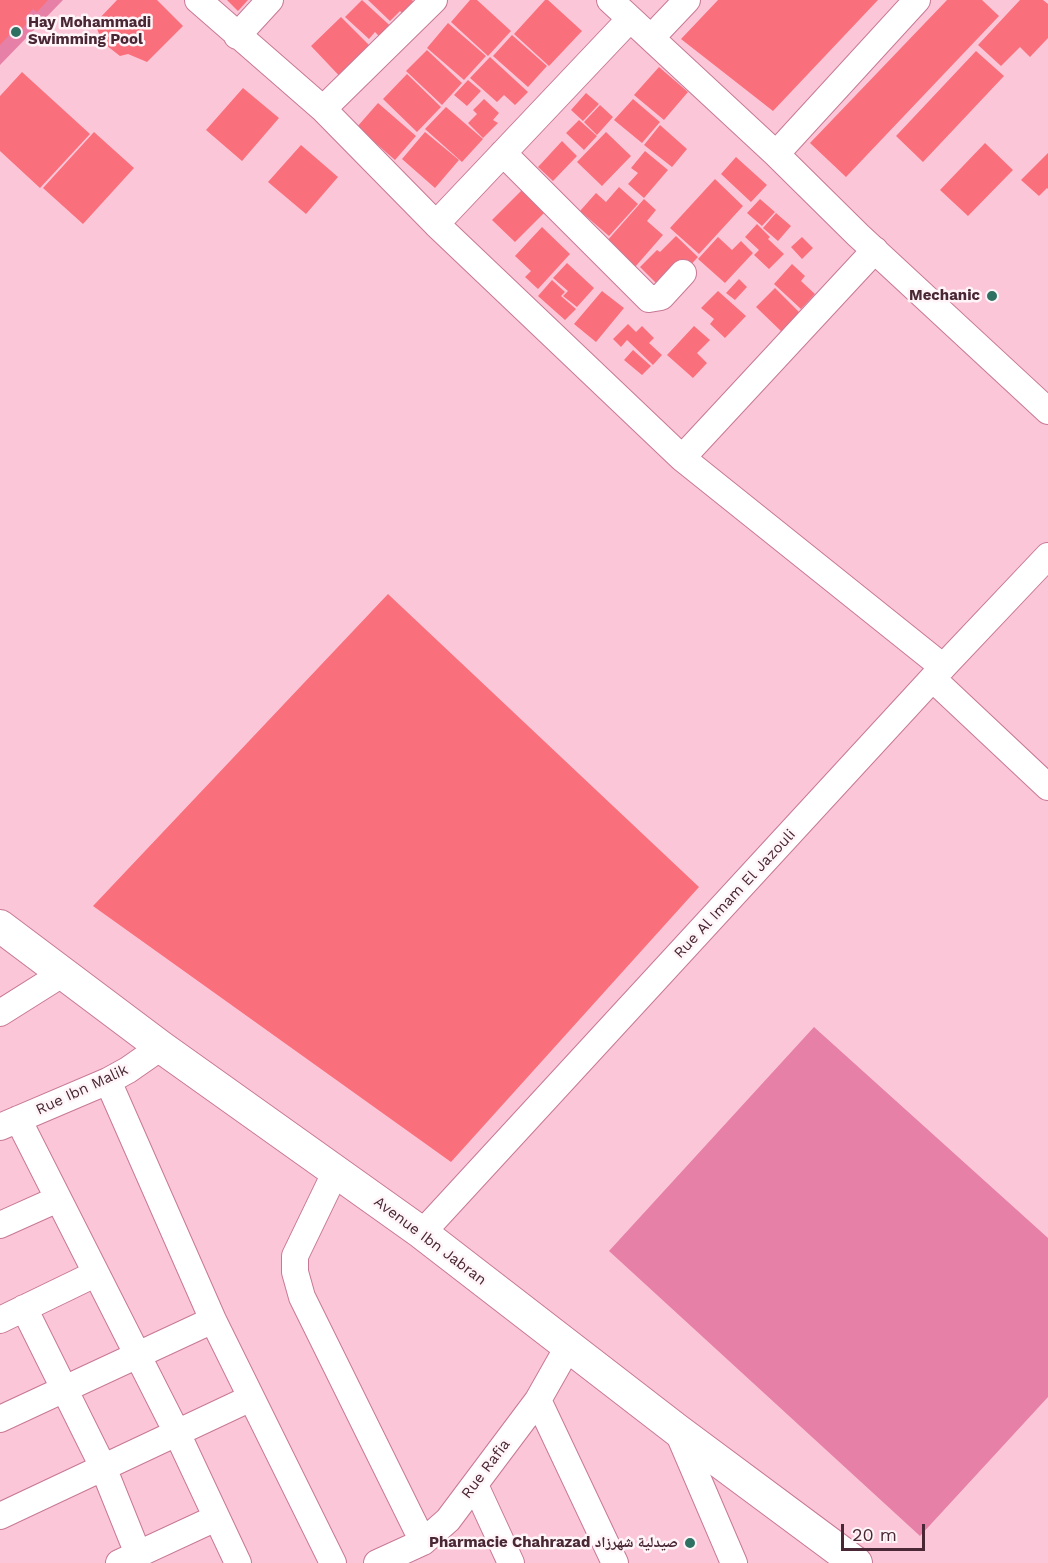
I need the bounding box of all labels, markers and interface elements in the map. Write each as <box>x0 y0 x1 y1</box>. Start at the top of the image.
place label: Hay Mohammadi Swimming Pool <box>28 14 151 49</box>
marker: Hay Mohammadi Swimming Pool <box>9 25 23 39</box>
place label: Mechanic <box>909 287 980 305</box>
marker: Mechanic <box>985 289 999 303</box>
street label: Rue Al Imam El Jazouli <box>671 826 799 962</box>
street label: Rue Ibn Malik <box>33 1061 131 1119</box>
street label: Avenue Ibn Jabran <box>370 1193 490 1289</box>
street label: Rue Rafia <box>458 1436 514 1502</box>
scale bar <box>844 1512 928 1550</box>
text: 20 m <box>852 1524 897 1545</box>
place label: Pharmacie Chahrazad صيدلية شهرزاد <box>429 1534 678 1552</box>
marker: Pharmacie Chahrazad صيدلية شهرزاد <box>683 1536 697 1550</box>

